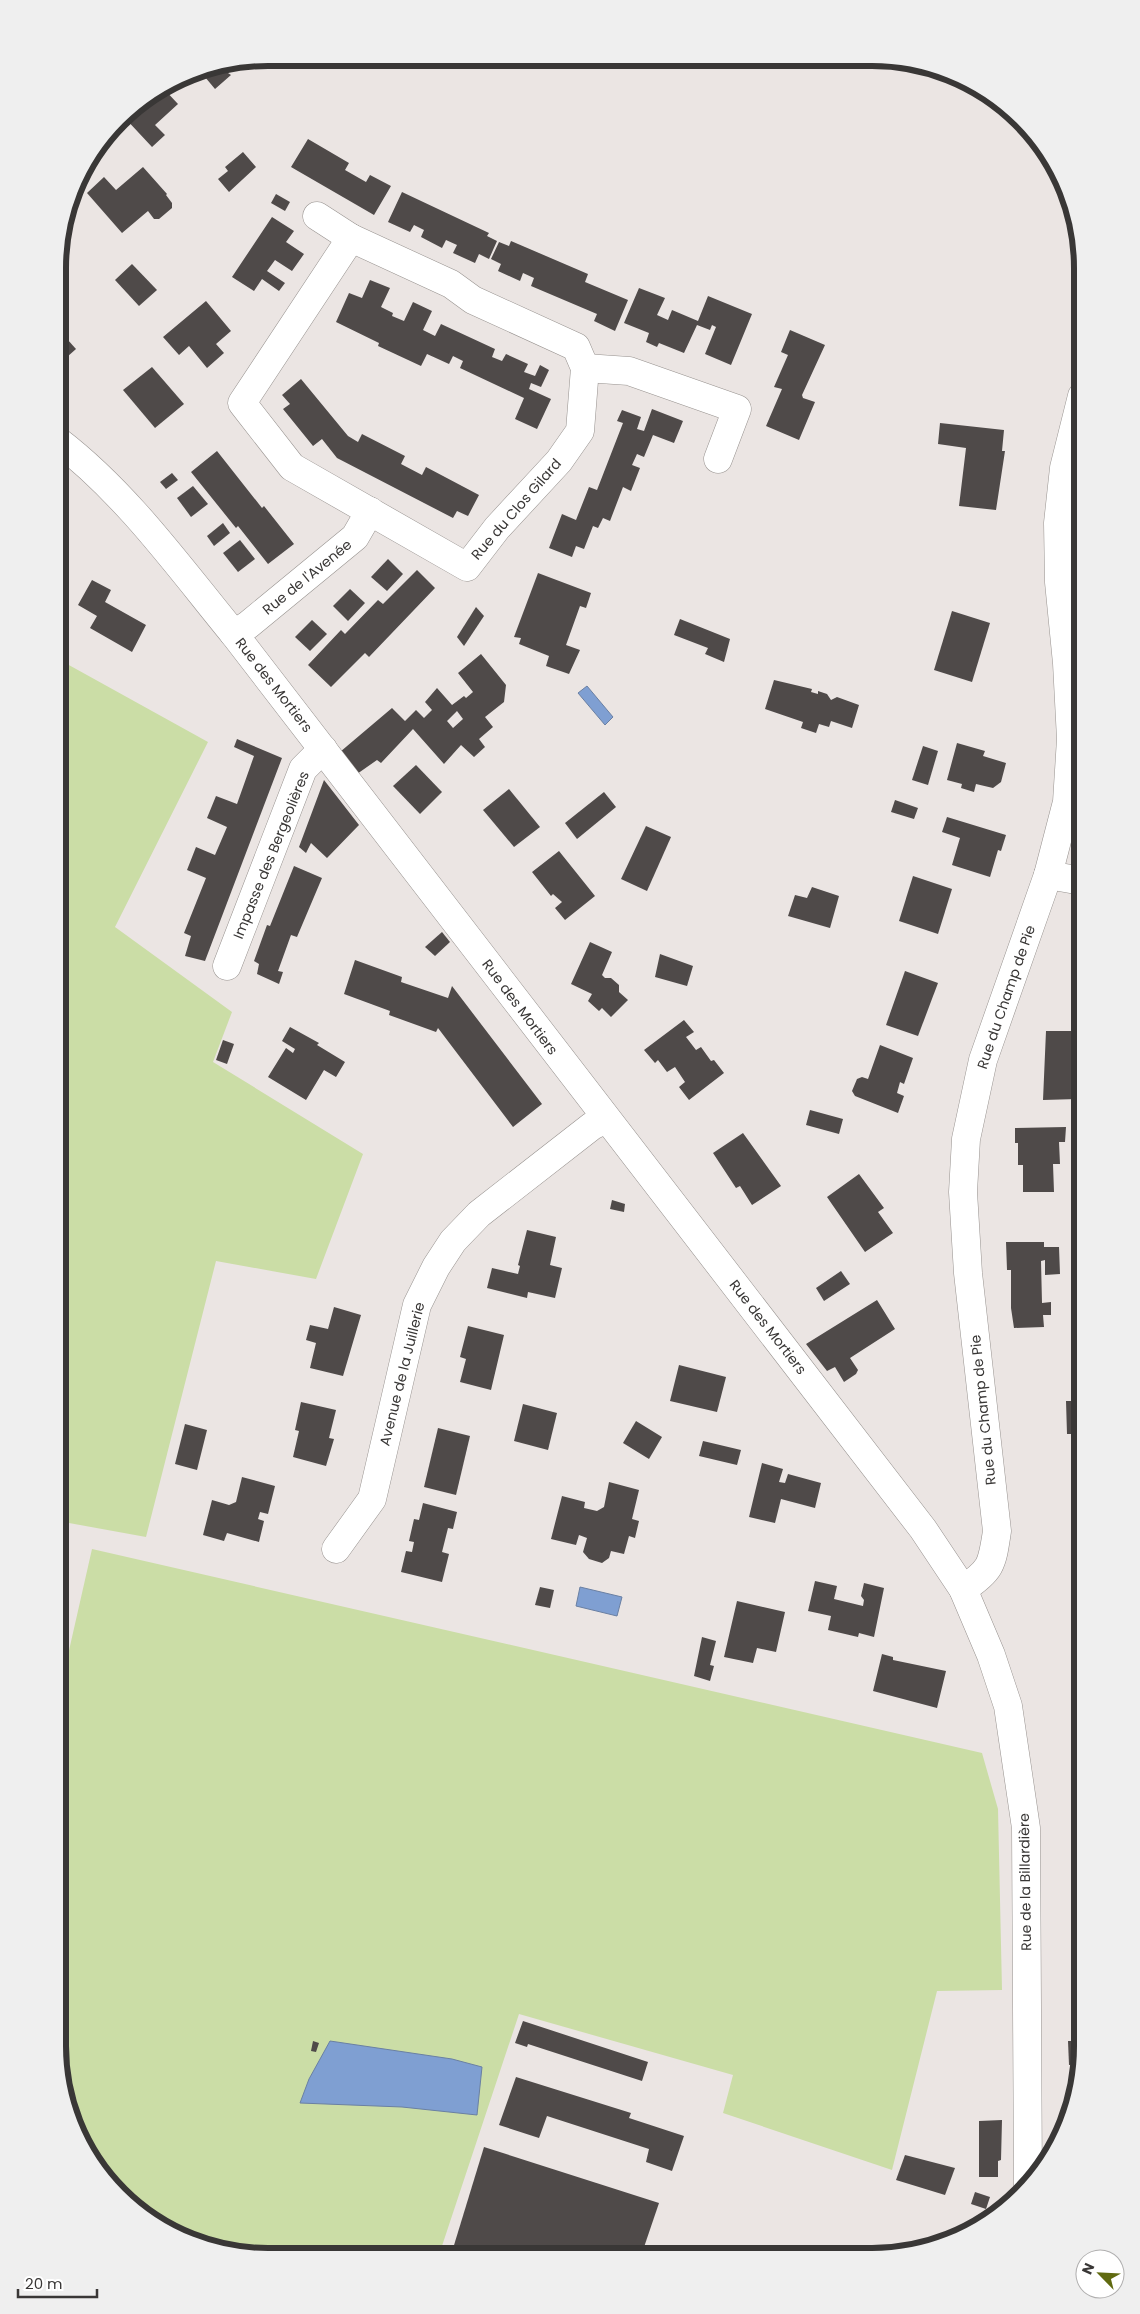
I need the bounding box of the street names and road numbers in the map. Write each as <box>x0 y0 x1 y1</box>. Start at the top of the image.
street label: Rue du Clos Gilard <box>466 454 566 564</box>
street label: Rue de l'Avenée <box>258 534 356 619</box>
street label: Rue des Mortiers <box>231 634 317 736</box>
street label: Impasse des Bergeolières <box>228 768 314 942</box>
street label: Rue du Champ de Pie <box>972 922 1040 1072</box>
street label: Rue des Mortiers <box>477 955 563 1059</box>
street label: Rue des Mortiers <box>725 1276 811 1378</box>
street label: Avenue de la Juillerie <box>374 1300 430 1448</box>
street label: Rue du Champ de Pie <box>965 1334 1001 1486</box>
street label: Rue de la Billardière <box>1014 1813 1036 1951</box>

